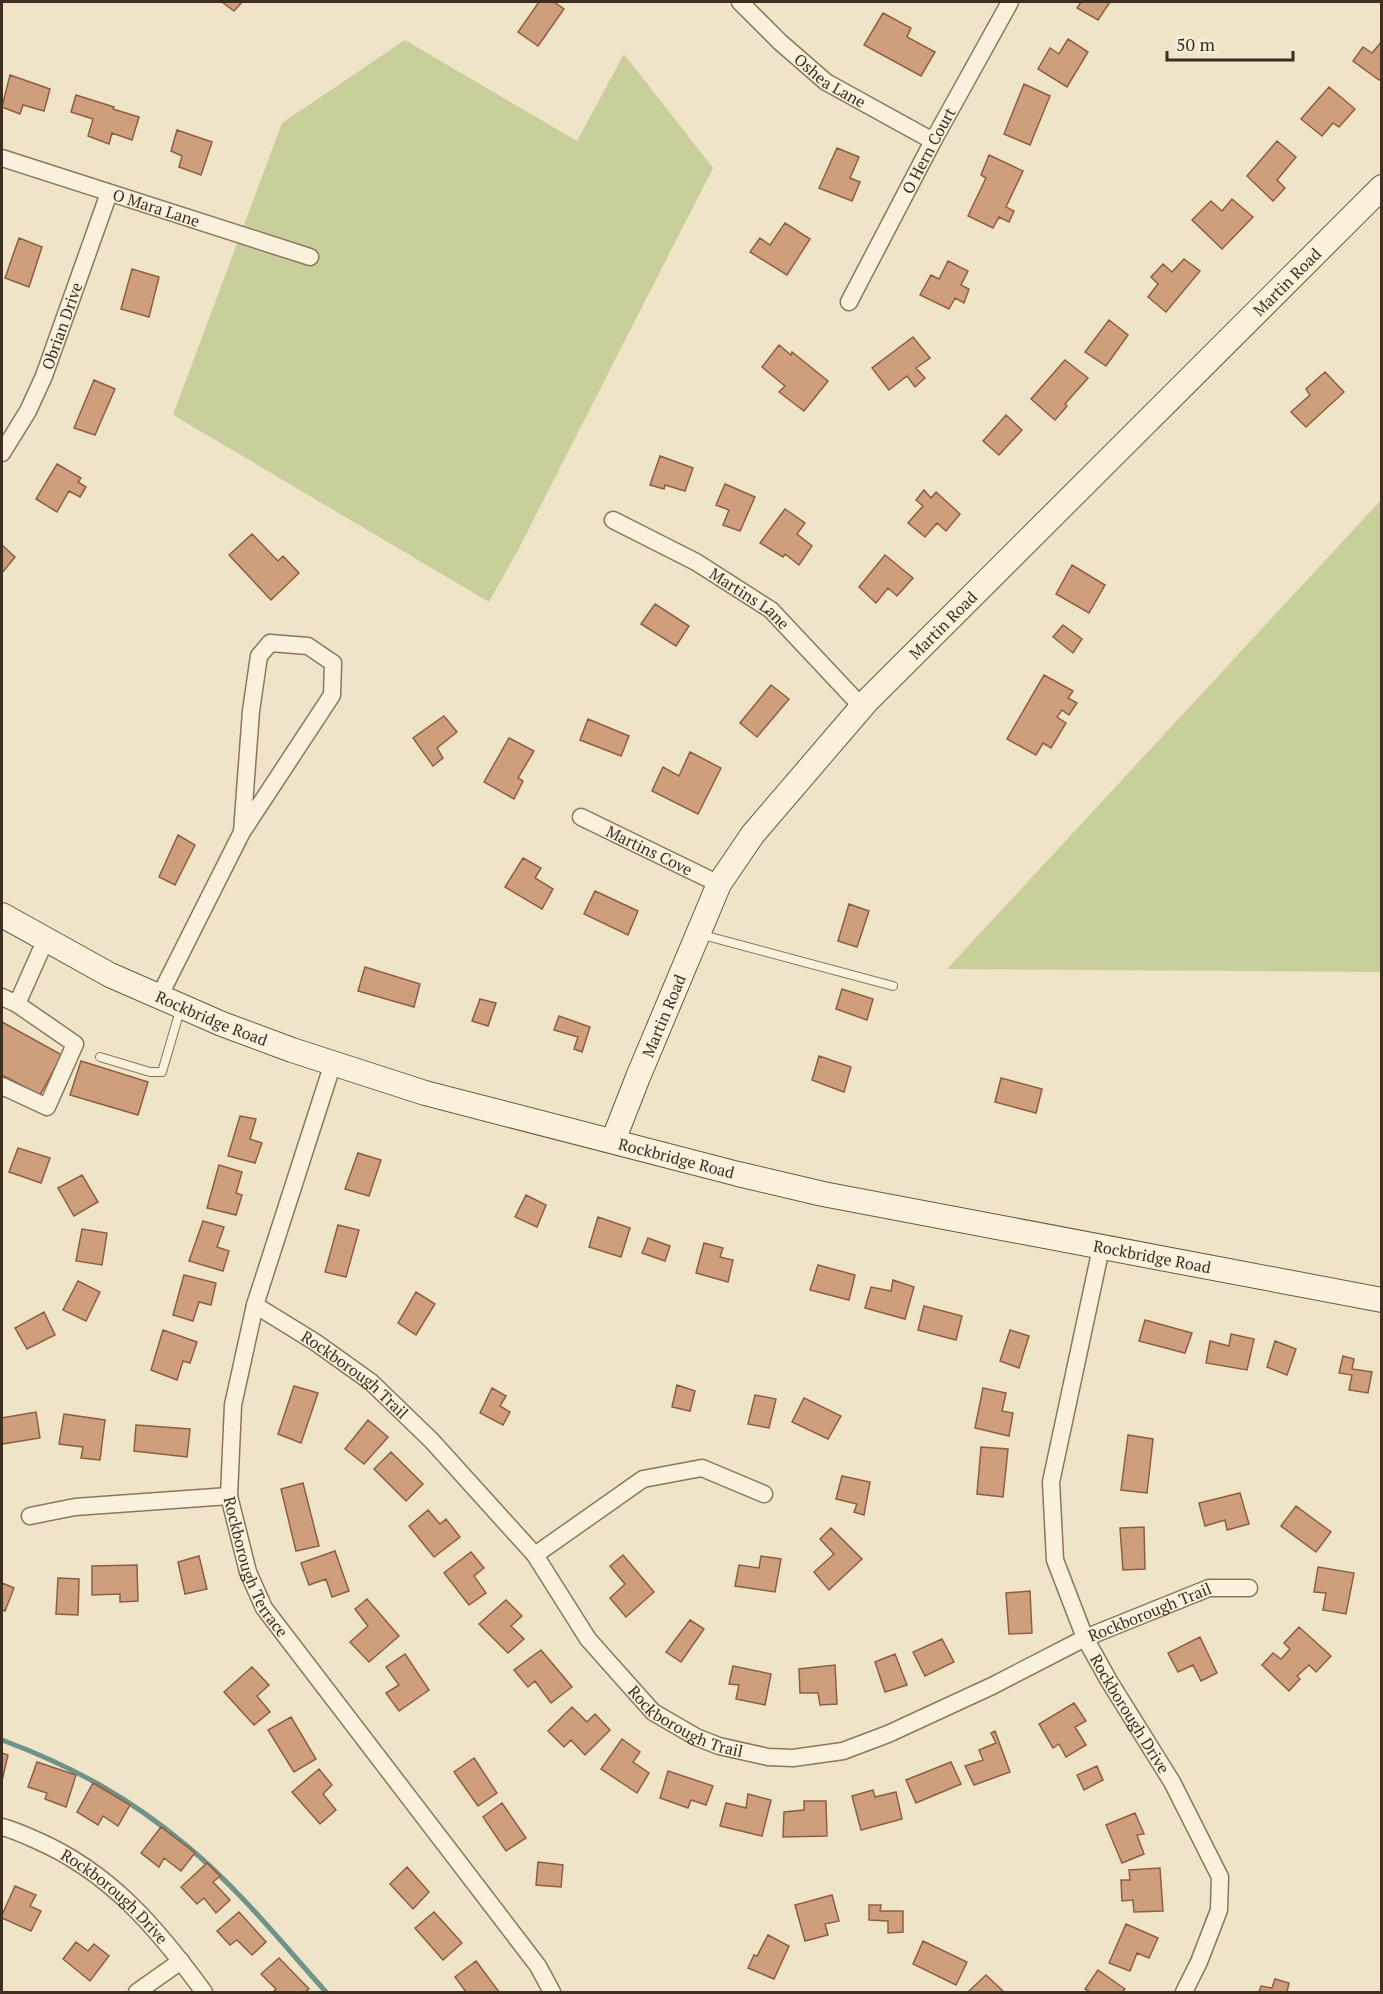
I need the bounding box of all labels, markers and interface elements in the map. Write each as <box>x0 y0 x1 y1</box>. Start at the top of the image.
scale bar <box>1167 24 1293 62</box>
text: 50 m <box>1176 32 1216 56</box>
street label: Oshea Lane <box>789 48 870 113</box>
street label: O Hern Court <box>896 103 961 198</box>
street label: O Mara Lane <box>110 183 203 232</box>
street label: Martin Road <box>1248 243 1326 321</box>
street label: Obrian Drive <box>36 279 87 373</box>
street label: Martins Lane <box>705 563 795 634</box>
street label: Martin Road <box>904 586 982 664</box>
street label: Martins Cove <box>602 820 696 881</box>
street label: Martin Road <box>636 971 691 1061</box>
street label: Rockbridge Road <box>152 985 271 1051</box>
street label: Rockbridge Road <box>616 1132 737 1184</box>
street label: Rockbridge Road <box>1092 1235 1213 1278</box>
street label: Rockborough Trail <box>297 1325 414 1424</box>
street label: Rockborough Terrace <box>219 1494 293 1642</box>
street label: Rockborough Trail <box>1085 1577 1215 1647</box>
street label: Rockborough Drive <box>1085 1650 1175 1778</box>
street label: Rockborough Trail <box>623 1680 745 1762</box>
street label: Rockborough Drive <box>57 1844 173 1949</box>

